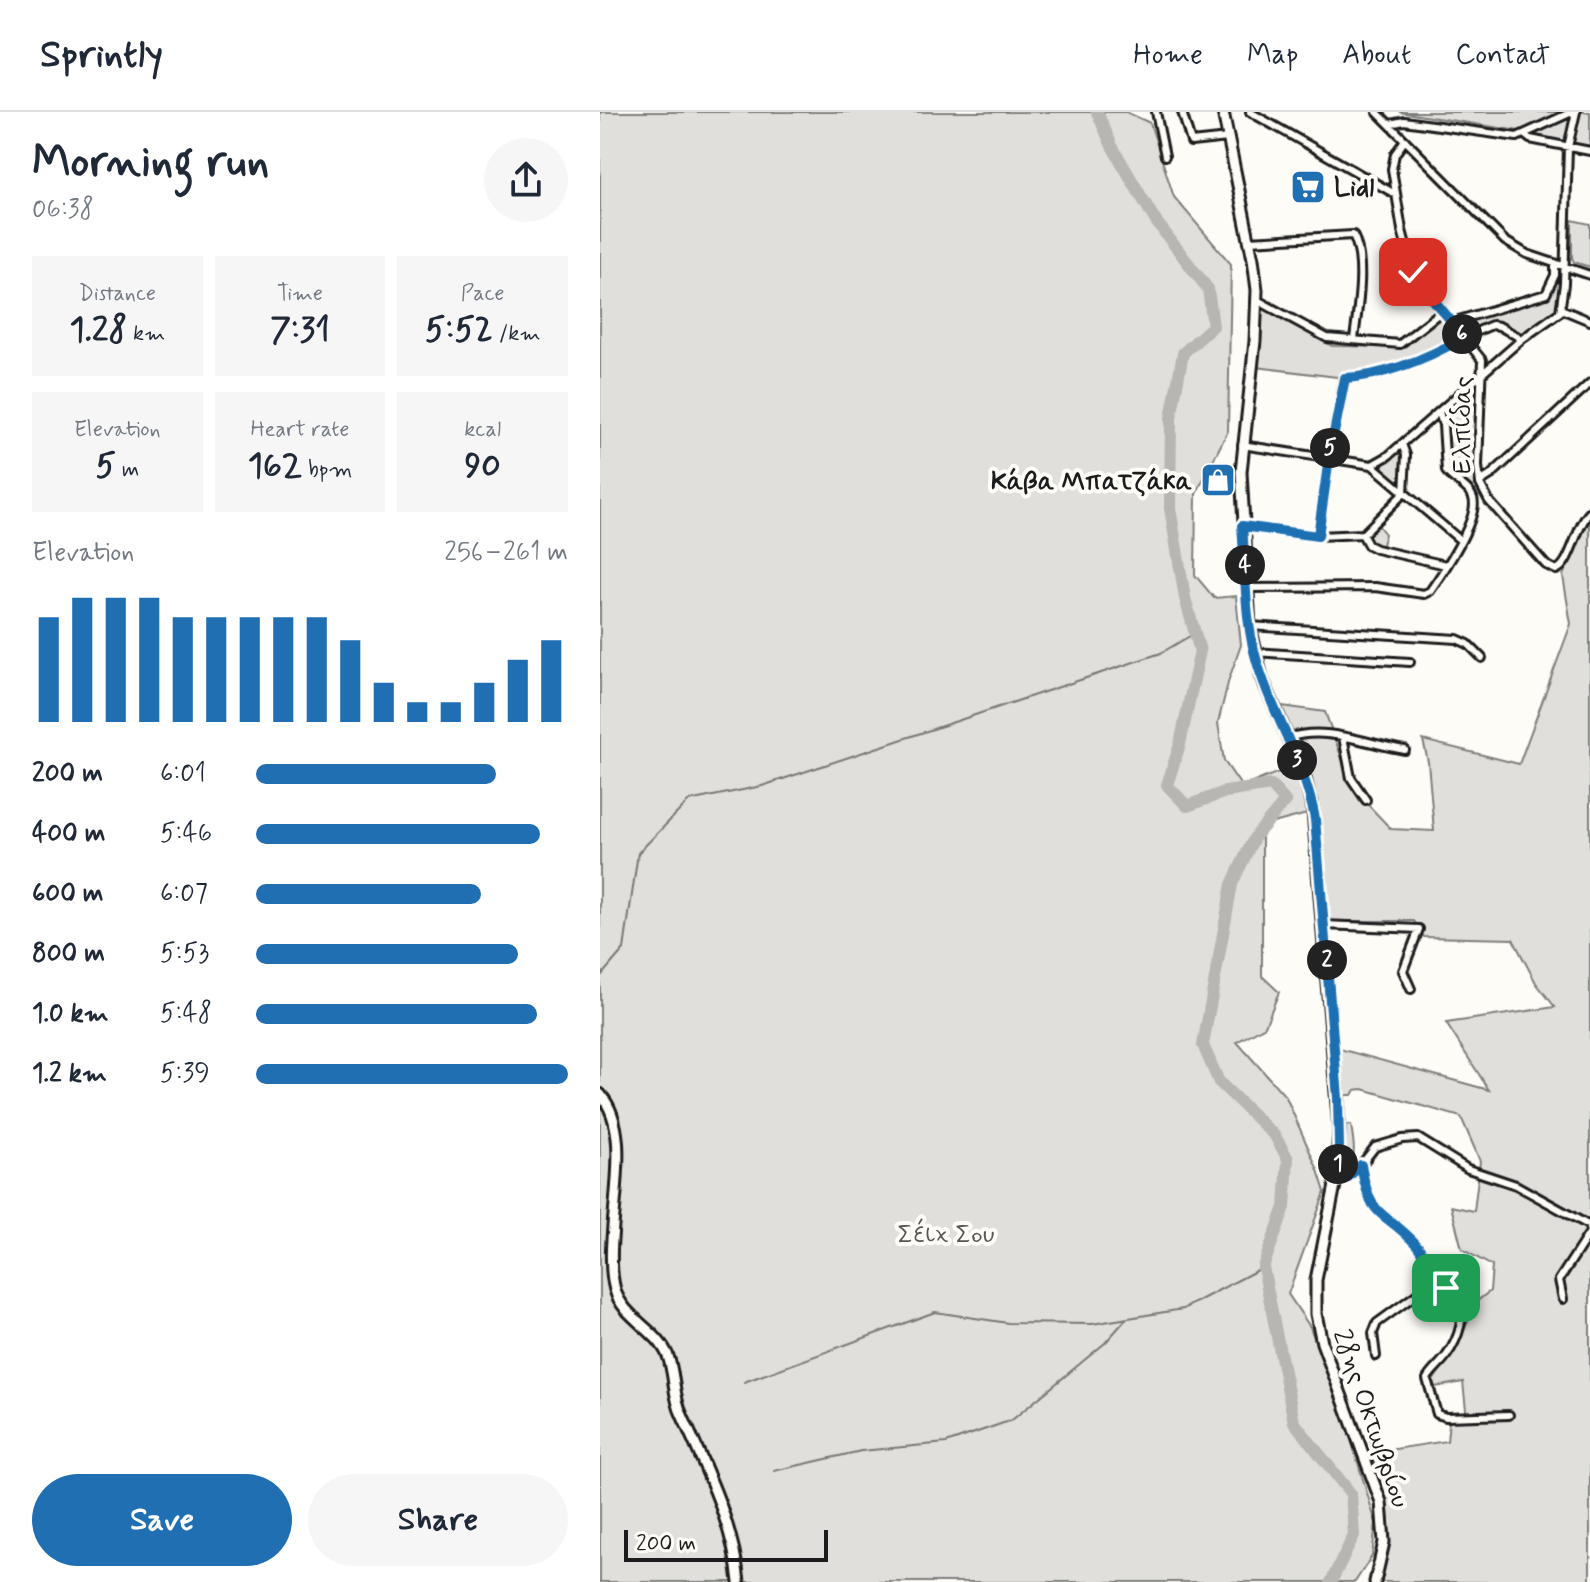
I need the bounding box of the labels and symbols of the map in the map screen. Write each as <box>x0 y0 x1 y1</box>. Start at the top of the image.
supermarket icon: Lidl <box>1289 168 1327 206</box>
place label: Lidl <box>1334 172 1374 206</box>
pin <box>1379 238 1447 306</box>
pin: 6 <box>1442 314 1482 354</box>
street label: Ελπίδας <box>1446 376 1480 474</box>
pin: 5 <box>1310 428 1350 468</box>
shop icon: Κάβα Μπατζάκα <box>1199 461 1237 499</box>
place label: Κάβα Μπατζάκα <box>991 465 1192 499</box>
pin: 4 <box>1225 545 1265 585</box>
pin: 3 <box>1277 740 1317 780</box>
pin: 2 <box>1307 940 1347 980</box>
pin: 1 <box>1318 1144 1358 1184</box>
park label: Σέιχ Σου <box>898 1218 994 1252</box>
pin <box>1412 1254 1480 1322</box>
street label: 28ης Οκτωβρίου <box>1324 1325 1417 1512</box>
scale bar <box>624 1526 828 1562</box>

